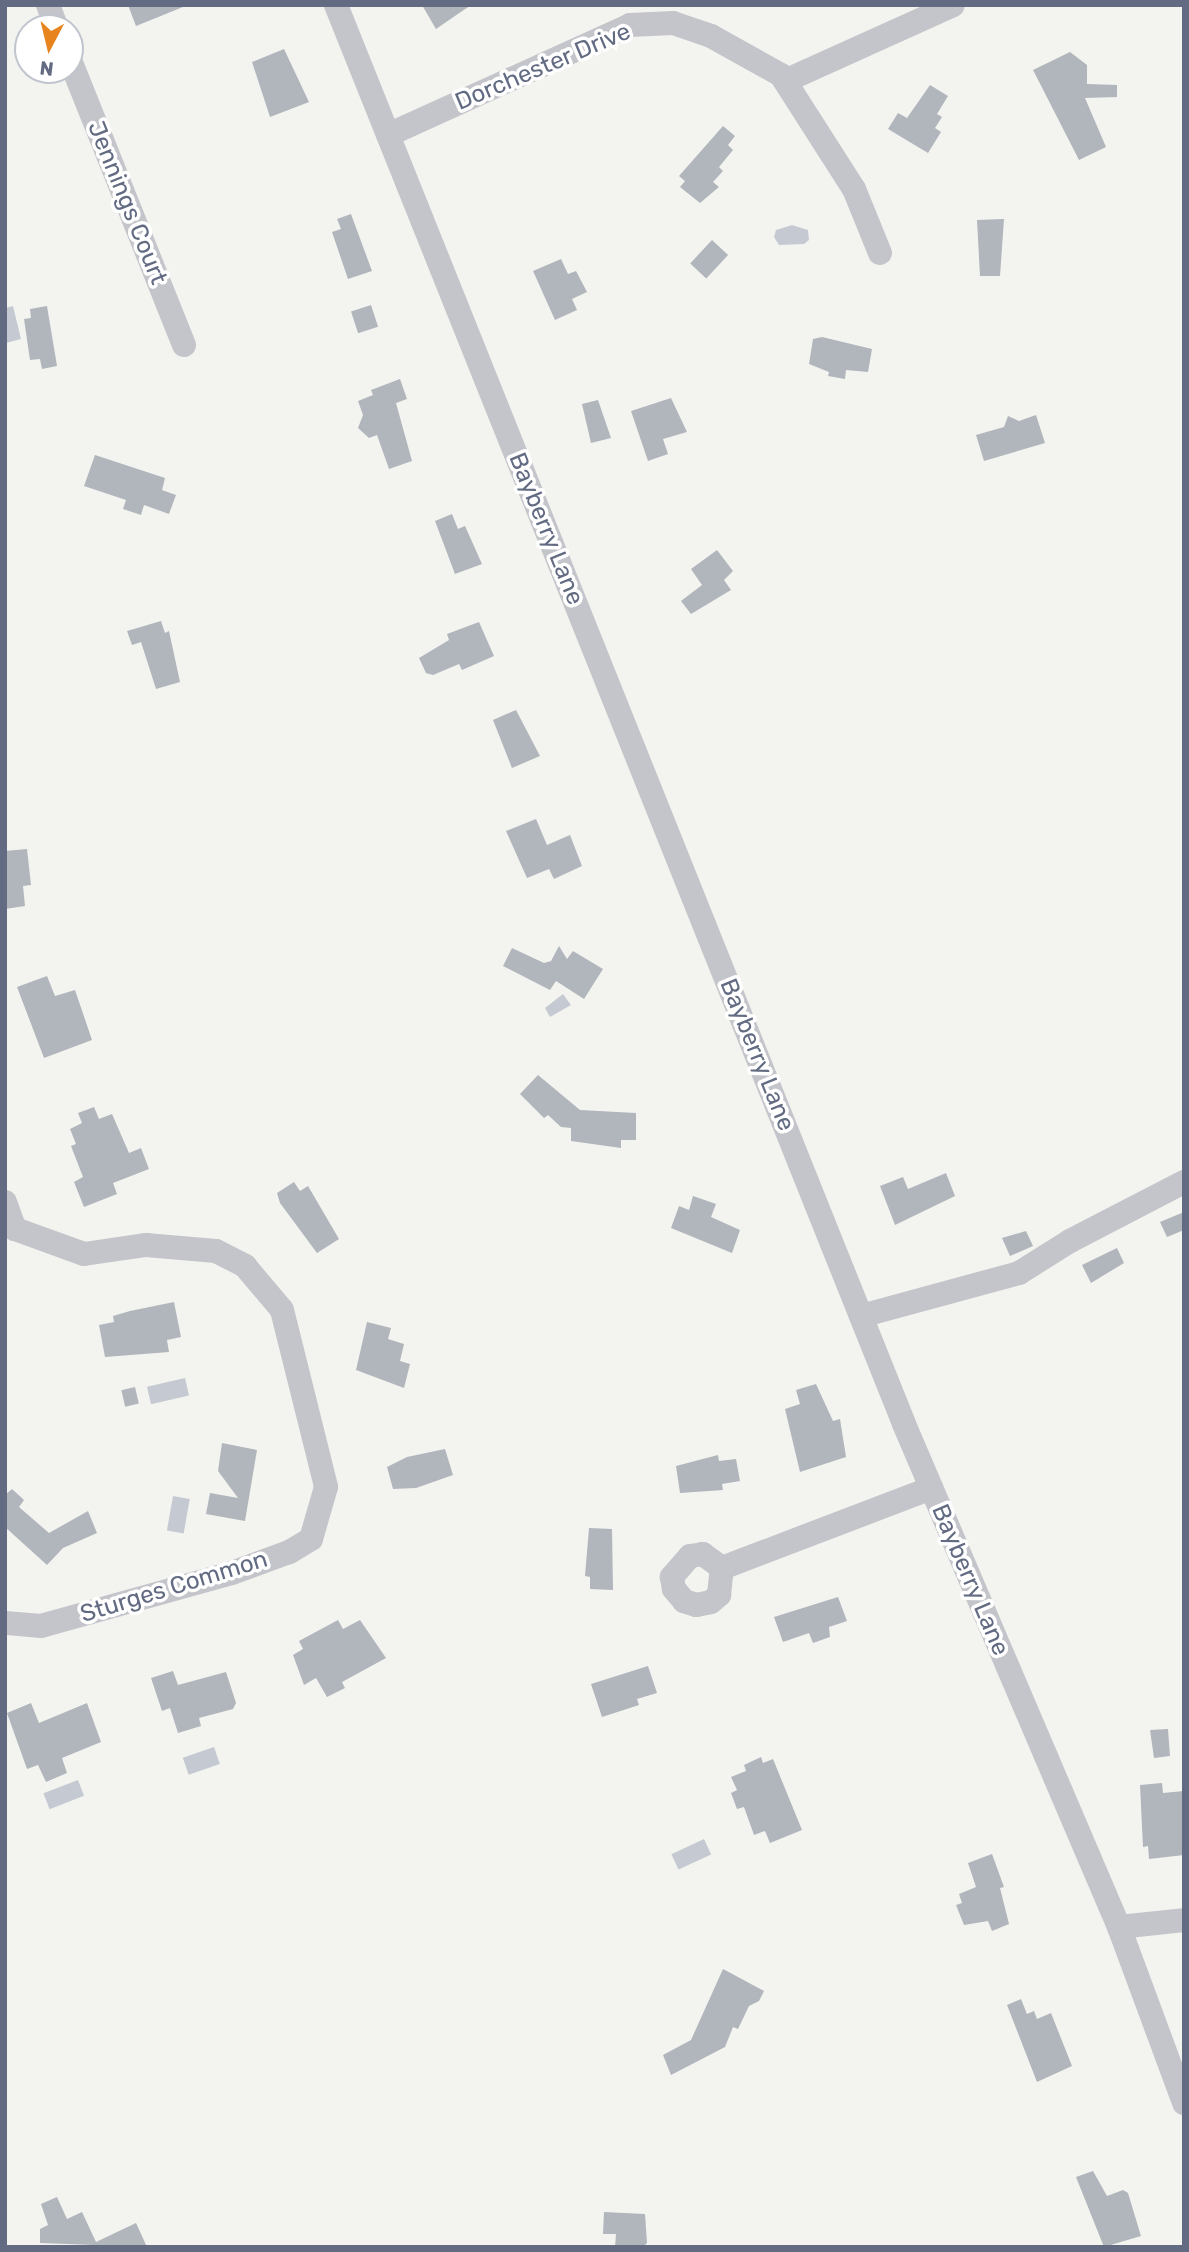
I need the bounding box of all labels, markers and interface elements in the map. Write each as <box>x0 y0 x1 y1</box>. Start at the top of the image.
north arrow <box>14 14 84 84</box>
street label: Dorchester Drive <box>451 17 635 117</box>
text: N <box>38 56 55 81</box>
street label: Jennings Court <box>81 117 173 289</box>
street label: Bayberry Lane <box>502 448 590 610</box>
street label: Bayberry Lane <box>713 974 801 1136</box>
street label: Bayberry Lane <box>925 1500 1015 1660</box>
street label: Sturges Common <box>77 1545 271 1629</box>

